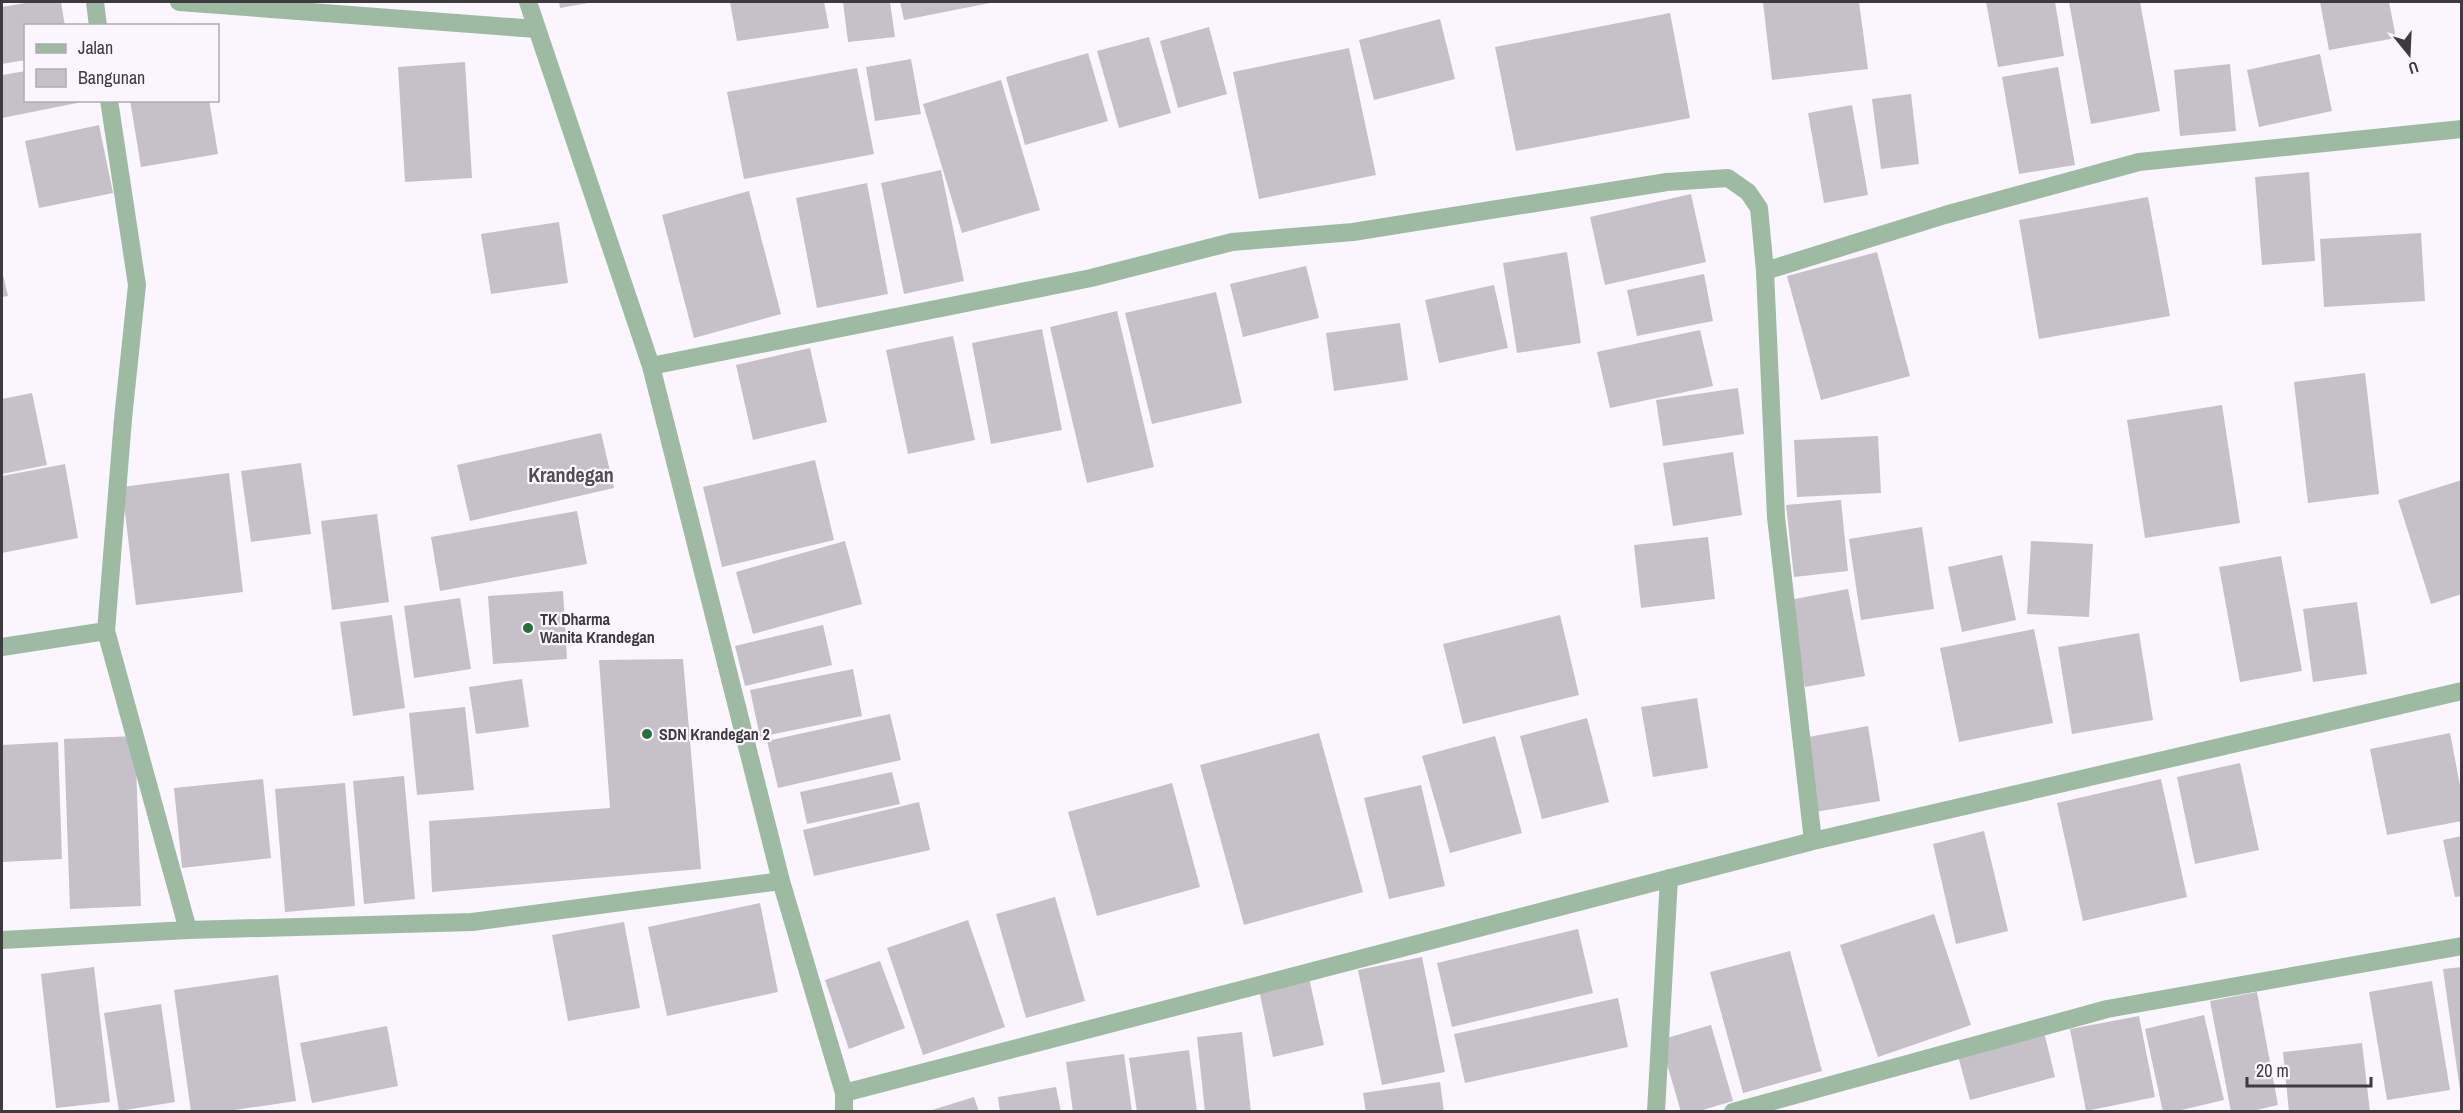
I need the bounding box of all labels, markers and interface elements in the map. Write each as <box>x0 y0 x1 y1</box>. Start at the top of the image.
legend <box>24 24 219 102</box>
north arrow <box>2379 24 2439 84</box>
text: Jalan <box>78 35 113 60</box>
text: U <box>2406 56 2422 80</box>
text: Bangunan <box>78 65 145 90</box>
district label: Krandegan <box>528 461 614 488</box>
place label: TK Dharma Wanita Krandegan <box>540 608 655 648</box>
marker: TK Dharma Wanita Krandegan <box>521 621 535 635</box>
place label: SDN Krandegan 2 <box>659 723 770 745</box>
marker: SDN Krandegan 2 <box>640 727 654 741</box>
scale bar <box>2247 1050 2372 1088</box>
text: 20 m <box>2256 1058 2289 1083</box>

